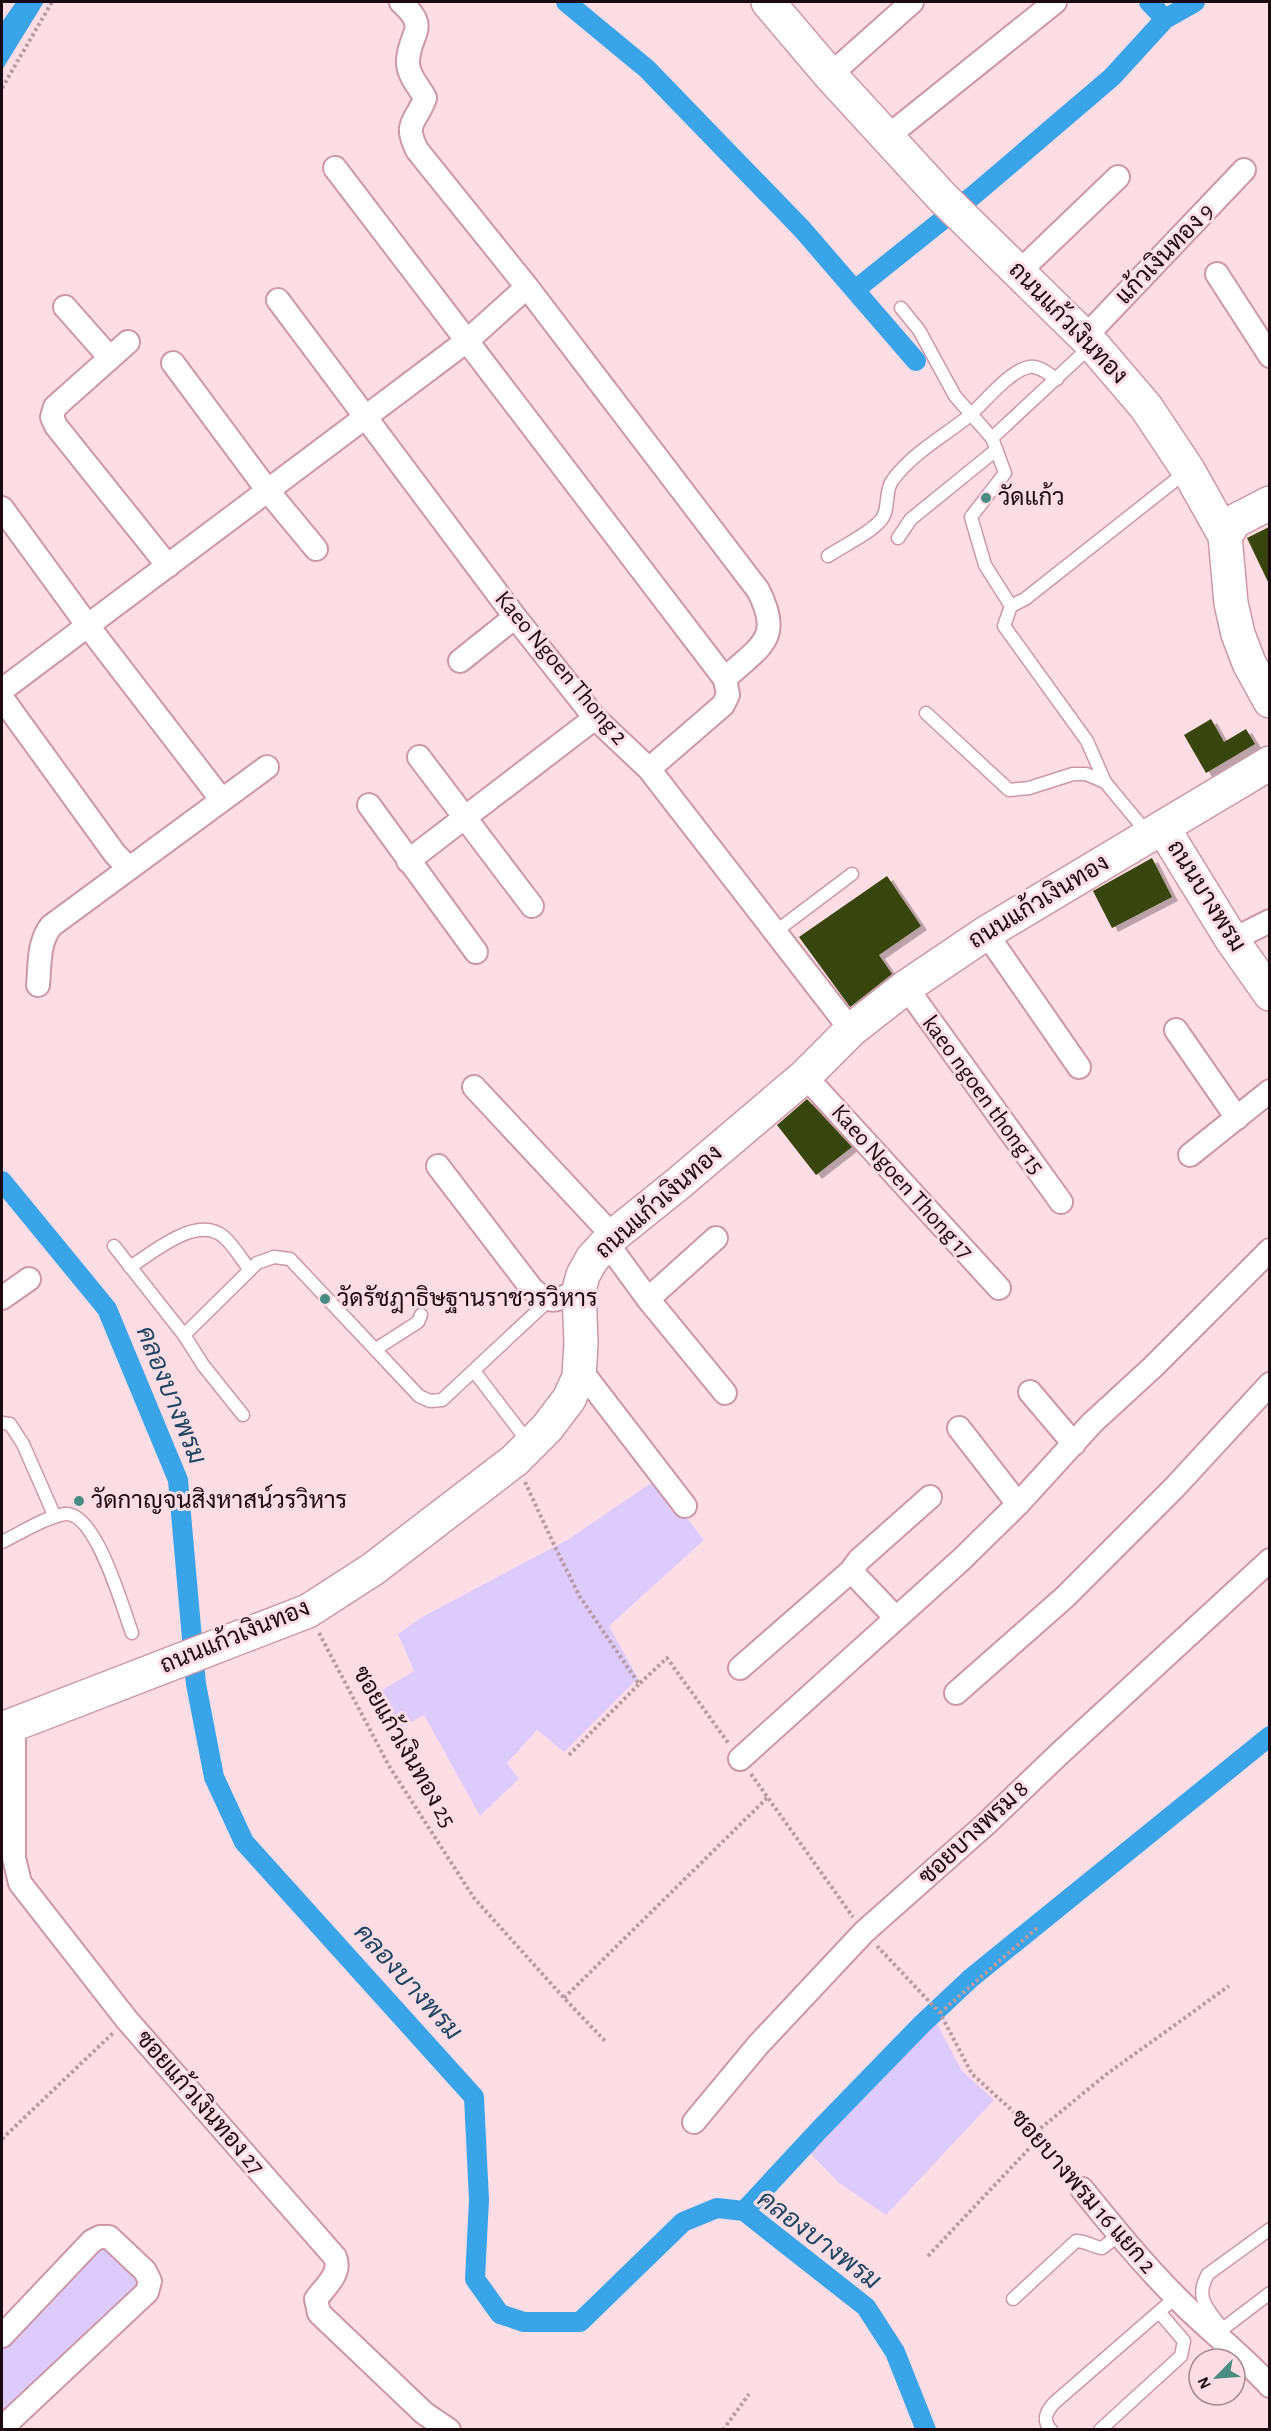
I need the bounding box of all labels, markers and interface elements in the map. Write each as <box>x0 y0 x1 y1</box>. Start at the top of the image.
street label: แก้วเงินทอง 9 <box>1108 196 1219 309</box>
street label: ถนนแก้วเงินทอง <box>1004 255 1135 388</box>
place label: วัดแก้ว <box>998 482 1065 510</box>
marker: วัดแก้ว <box>979 491 993 505</box>
street label: Kaeo Ngoen Thong 2 <box>490 587 632 749</box>
street label: ถนนบางพรม <box>1162 836 1250 956</box>
street label: ถนนแก้วเงินทอง <box>963 847 1113 953</box>
street label: kaeo ngoen thong 15 <box>918 1011 1048 1179</box>
street label: Kaeo Ngoen Thong 17 <box>826 1100 978 1264</box>
street label: ถนนแก้วเงินทอง <box>589 1138 727 1263</box>
place label: วัดรัชฎาธิษฐานราชวรวิหาร <box>337 1284 598 1314</box>
marker: วัดรัชฎาธิษฐานราชวรวิหาร <box>318 1292 332 1306</box>
water label: คลองบางพรม <box>132 1322 210 1468</box>
place label: วัดกาญจนสิงหาสน์วรวิหาร <box>91 1484 347 1514</box>
marker: วัดกาญจนสิงหาสน์วรวิหาร <box>72 1494 86 1508</box>
street label: ถนนแก้วเงินทอง <box>155 1592 313 1678</box>
street label: ซอยแก้วเงินทอง 25 <box>348 1660 463 1832</box>
street label: ซอยบางพรม 8 <box>915 1777 1033 1889</box>
water label: คลองบางพรม <box>349 1919 467 2045</box>
street label: ซอยแก้วเงินทอง 27 <box>131 2024 272 2180</box>
street label: ซอยบางพรม 16 แยก 2 <box>1006 2106 1160 2278</box>
water label: คลองบางพรม <box>753 2186 885 2294</box>
north arrow <box>1187 2347 1247 2407</box>
text: N <box>1195 2374 1214 2391</box>

